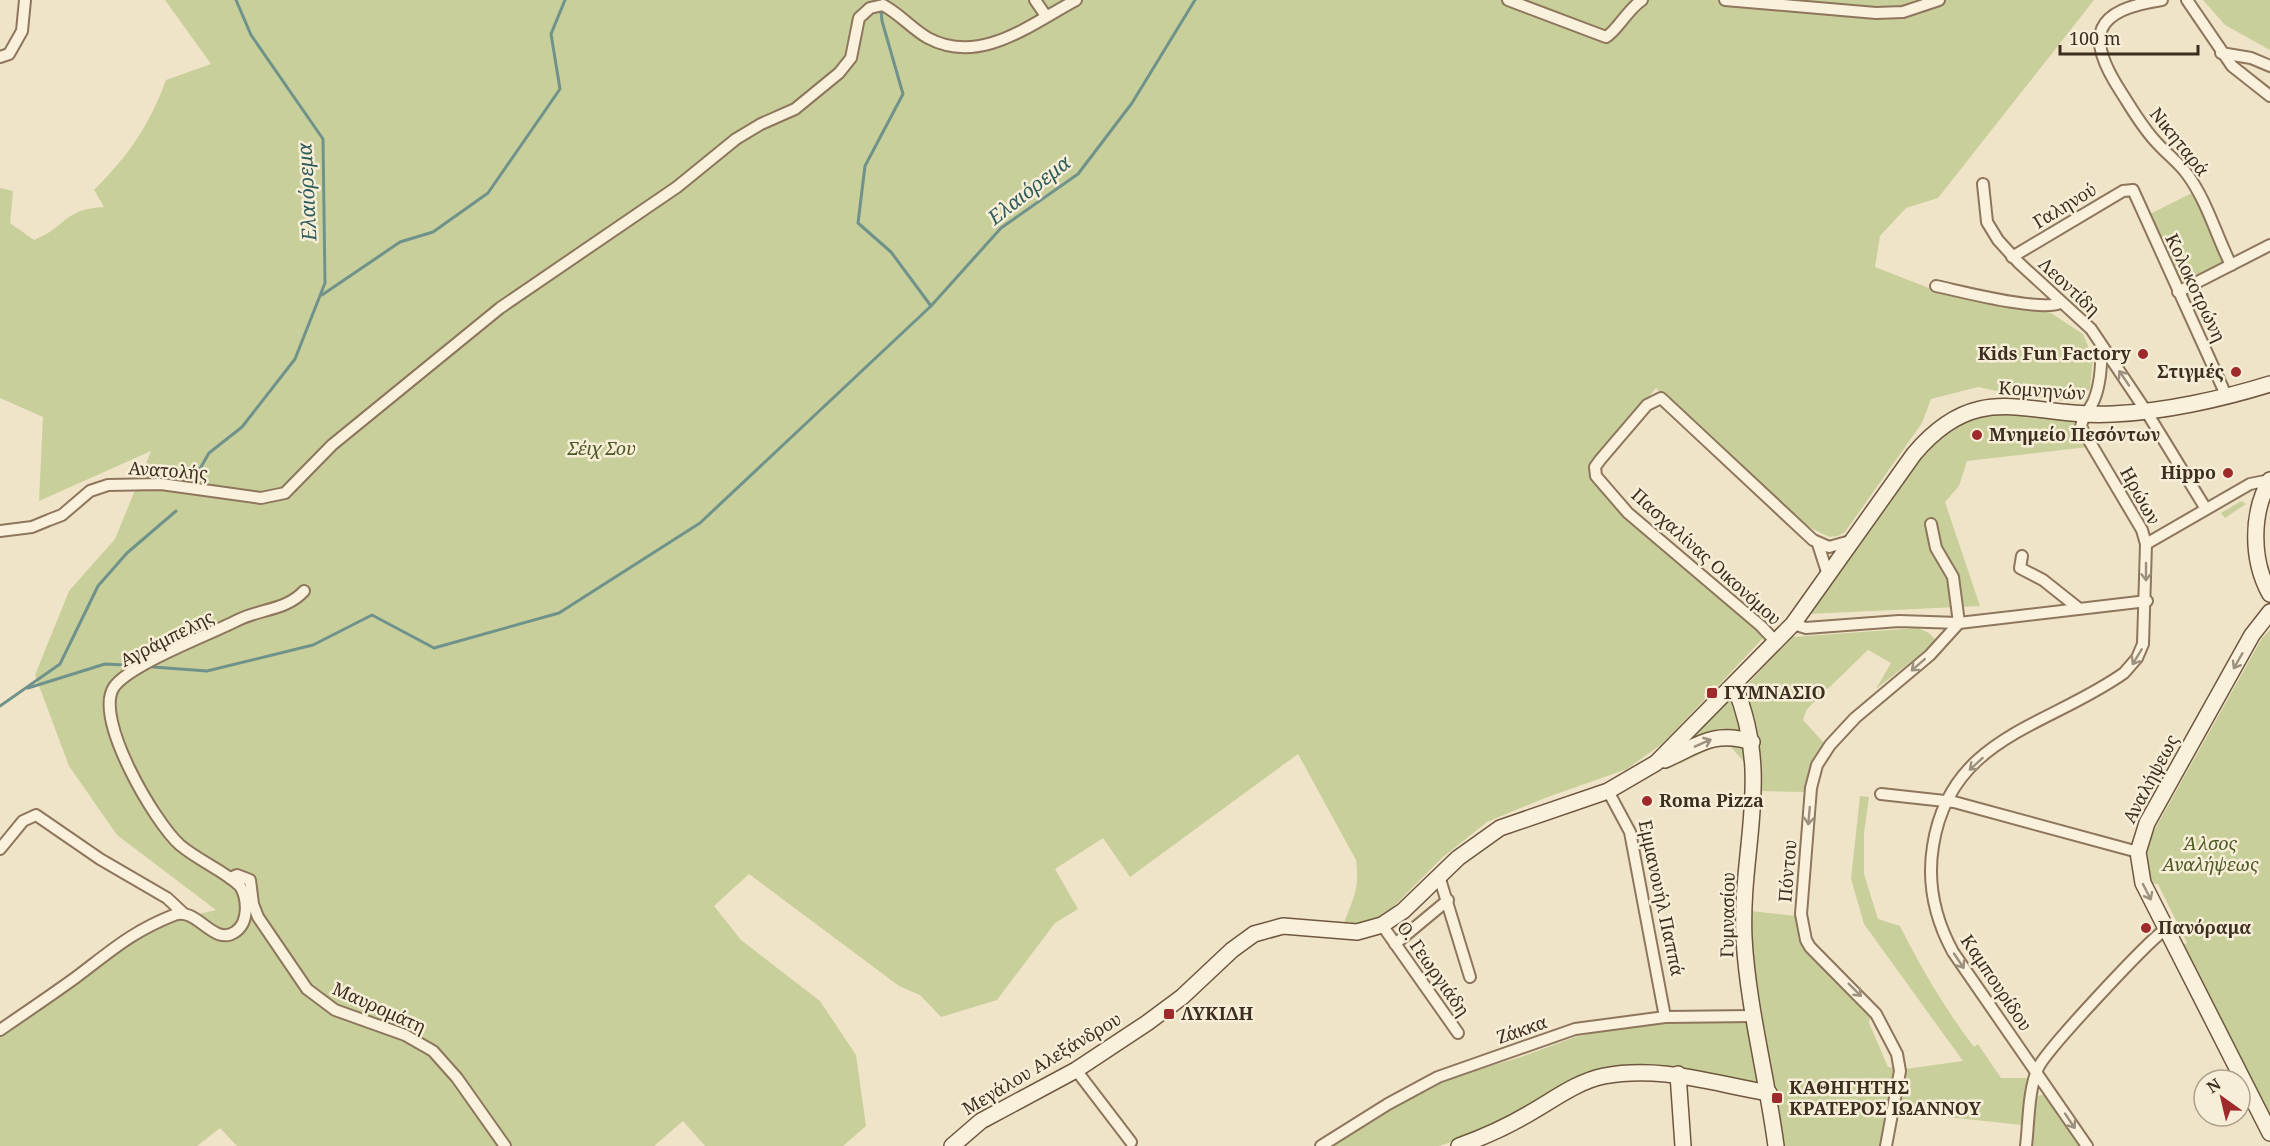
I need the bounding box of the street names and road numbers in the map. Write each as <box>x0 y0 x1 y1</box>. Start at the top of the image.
street label: Νικηταρά <box>2145 102 2215 181</box>
street label: Γαληνού <box>2028 177 2101 234</box>
street label: Κολοκοτρώνη <box>2160 229 2232 346</box>
street label: Λεοντίδη <box>2034 252 2106 321</box>
street label: Κομνηνών <box>1998 375 2086 405</box>
street label: Ανατολής <box>128 455 209 485</box>
street label: Ηρώων <box>2115 462 2167 529</box>
street label: Πασχαλίνας Οικονόμου <box>1627 482 1787 630</box>
street label: Αγράμπελης <box>116 604 218 672</box>
street label: Αναλήψεως <box>2117 730 2184 827</box>
street label: Εμμανουήλ Παππά <box>1634 818 1690 978</box>
street label: Πόντου <box>1772 839 1802 903</box>
street label: Γυμνασίου <box>1714 872 1740 958</box>
street label: Ο. Γεωργιάδη <box>1392 916 1475 1021</box>
street label: Καμπουρίδου <box>1956 929 2038 1035</box>
street label: Μαυρομάτη <box>329 976 430 1038</box>
street label: Μεγάλου Αλεξάνδρου <box>958 1006 1125 1120</box>
street label: Ζάκκα <box>1493 1009 1551 1049</box>

